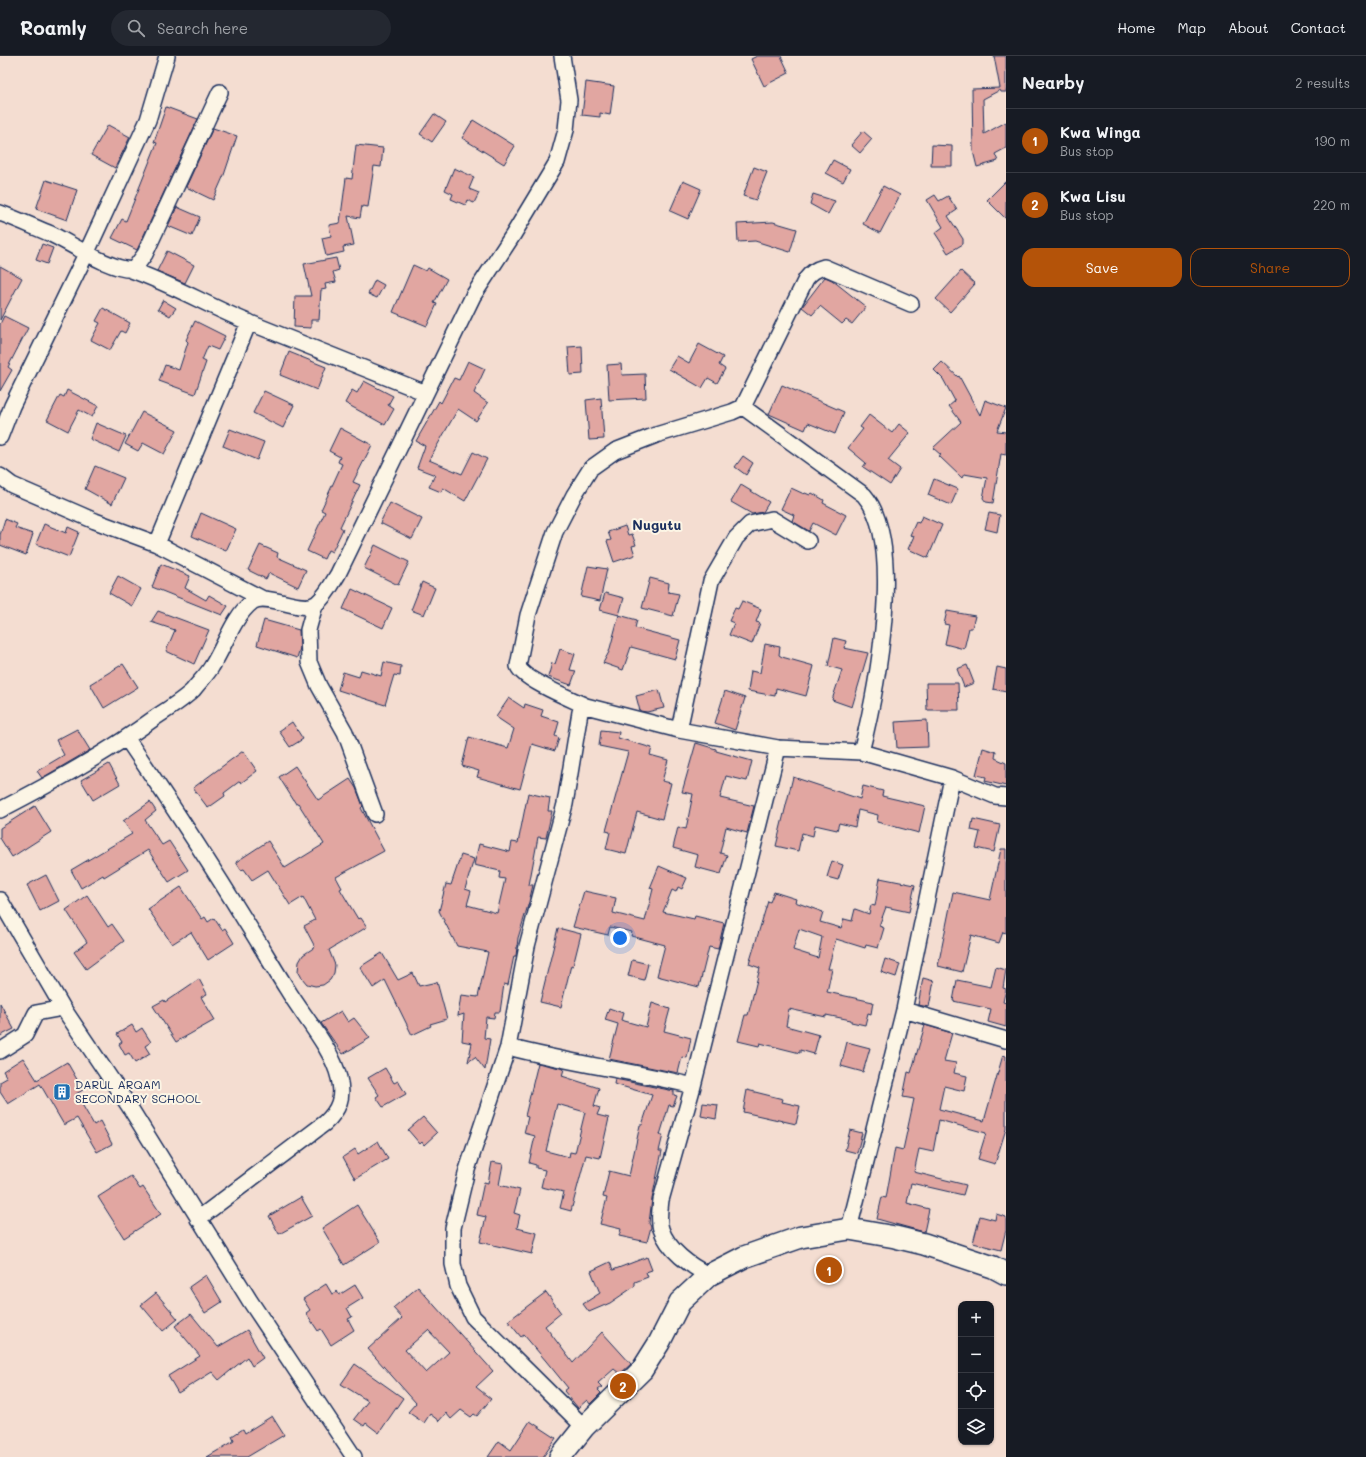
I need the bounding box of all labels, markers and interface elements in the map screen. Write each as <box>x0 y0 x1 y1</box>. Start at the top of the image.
search box <box>111 10 391 46</box>
text: Roamly <box>20 15 87 40</box>
icon: search <box>125 17 147 39</box>
text: Search here <box>157 18 248 38</box>
text: Home <box>1117 18 1155 37</box>
text: Map <box>1177 18 1206 37</box>
text: About <box>1228 18 1269 37</box>
text: Contact <box>1291 18 1346 37</box>
text: Nearby <box>1022 71 1084 93</box>
text: 2 results <box>1295 74 1350 91</box>
text: Kwa Winga <box>1060 122 1141 142</box>
text: 1 <box>1032 132 1038 149</box>
text: 190 m <box>1314 132 1350 149</box>
text: Bus stop <box>1060 142 1113 159</box>
text: Kwa Lisu <box>1060 186 1126 206</box>
text: 2 <box>1031 196 1039 213</box>
text: 220 m <box>1313 196 1350 213</box>
text: Bus stop <box>1060 206 1113 223</box>
button: Save <box>1022 248 1182 287</box>
button: Share <box>1190 248 1350 287</box>
district label: Nugutu <box>632 515 682 534</box>
your location <box>610 928 630 948</box>
place label: DARUL ARQAM SECONDARY SCHOOL <box>75 1076 201 1106</box>
building icon: DARUL ARQAM SECONDARY SCHOOL <box>52 1082 72 1102</box>
pin: 1 <box>816 1255 842 1285</box>
map controls <box>958 1301 994 1445</box>
button: + <box>958 1301 994 1337</box>
button: − <box>958 1337 994 1373</box>
pin: 2 <box>610 1371 636 1401</box>
button: locate <box>958 1373 994 1409</box>
button: layers <box>958 1409 994 1445</box>

